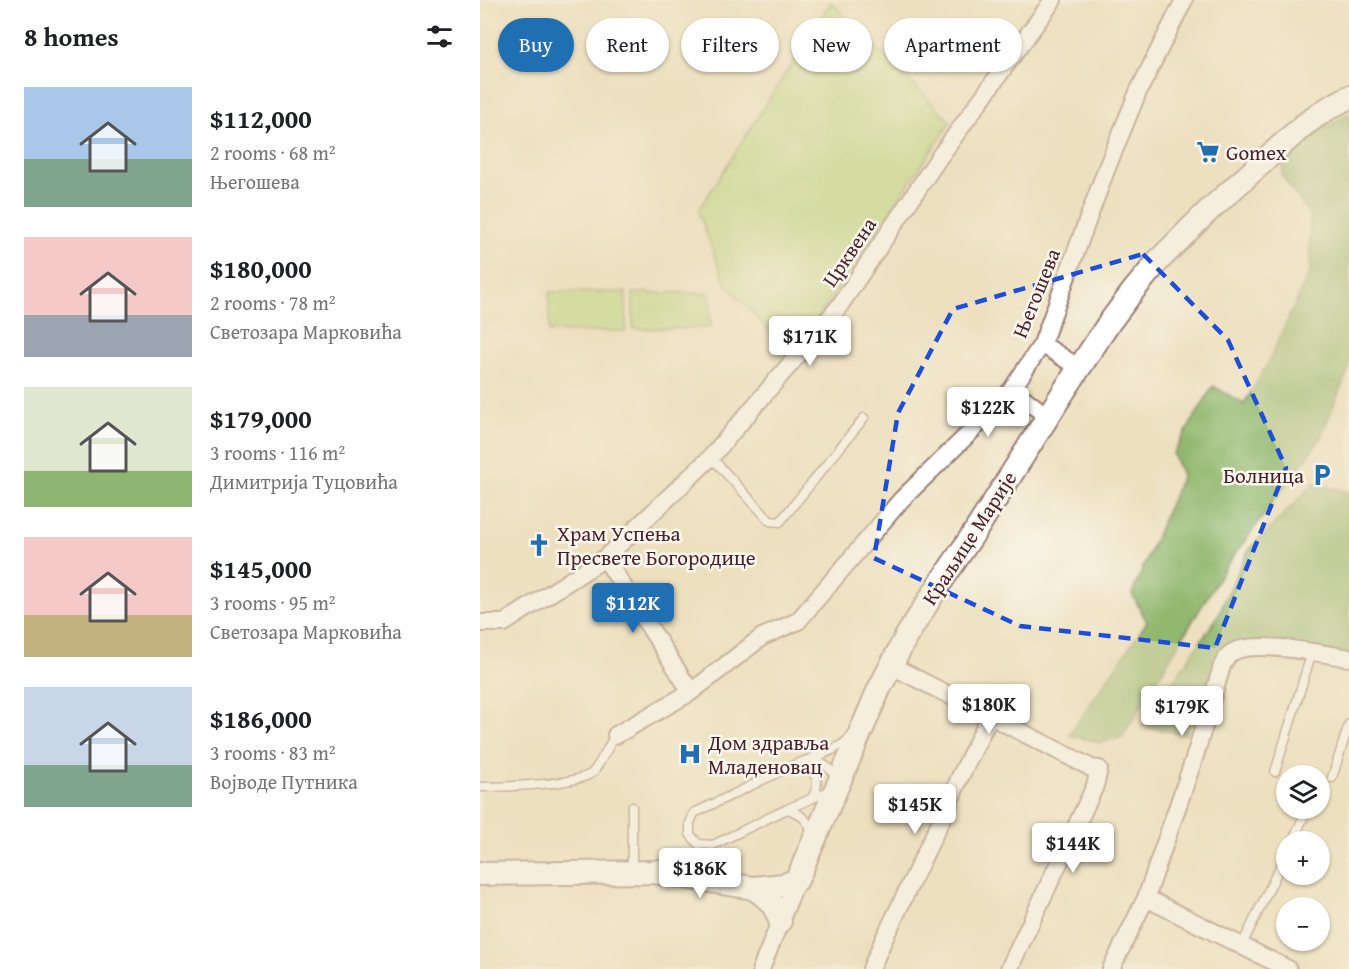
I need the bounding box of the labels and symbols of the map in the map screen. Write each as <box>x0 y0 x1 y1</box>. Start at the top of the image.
place label: Gomex <box>1226 137 1287 168</box>
supermarket icon: Gomex <box>1195 139 1221 165</box>
street label: Црквена <box>814 211 884 293</box>
street label: Његошева <box>1004 244 1068 342</box>
pin: $171K <box>768 316 852 367</box>
pin: $122K <box>946 387 1030 438</box>
place label: Болница <box>1223 460 1304 491</box>
parking icon: Болница <box>1309 462 1335 488</box>
street label: Краљице Марије <box>914 465 1024 611</box>
place label: Храм Успења Пресвете Богородице <box>557 518 756 573</box>
church icon: Храм Успења Пресвете Богородице <box>526 532 552 558</box>
pin: $112K <box>591 583 675 634</box>
pin: $180K <box>947 684 1031 735</box>
pin: $179K <box>1140 686 1224 737</box>
place label: Дом здравља Младеновац <box>707 727 829 782</box>
hospital icon: Дом здравља Младеновац <box>677 741 703 767</box>
pin: $145K <box>873 784 957 835</box>
pin: $144K <box>1031 823 1115 874</box>
pin: $186K <box>658 848 742 899</box>

